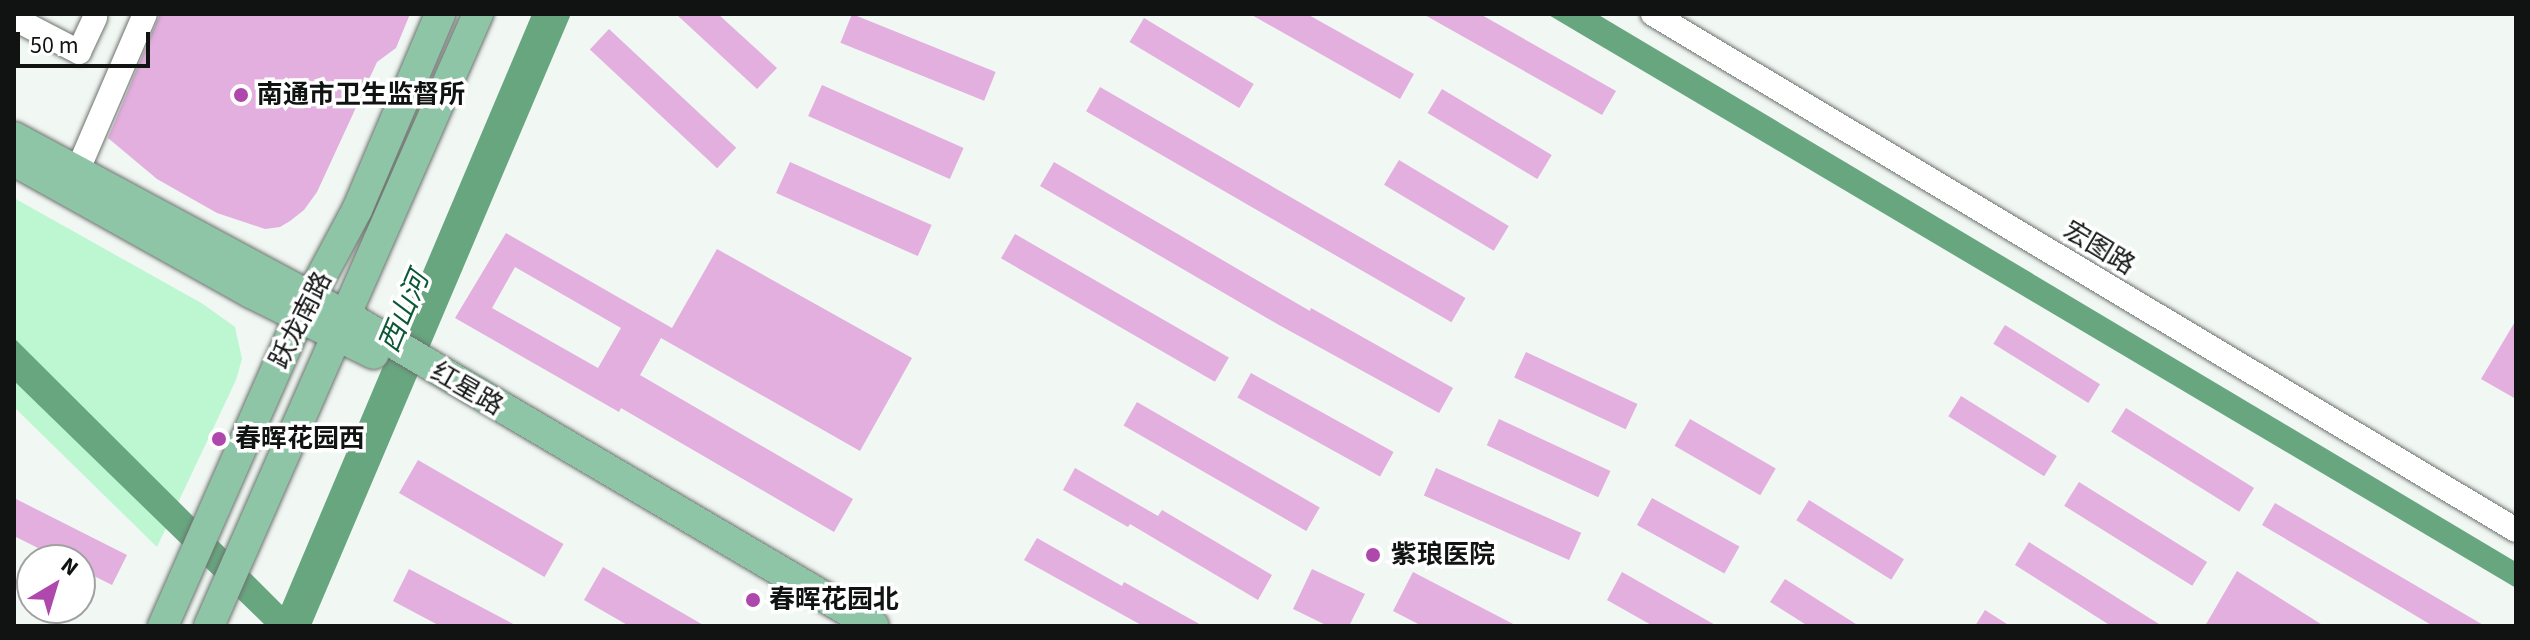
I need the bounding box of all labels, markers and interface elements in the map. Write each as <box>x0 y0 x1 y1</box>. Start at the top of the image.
scale bar <box>20 16 154 66</box>
text: 50 m <box>30 28 79 63</box>
place label: 南通市卫生监督所 <box>257 79 465 111</box>
marker: 南通市卫生监督所 <box>232 86 250 104</box>
street label: 宏图路 <box>2058 215 2140 281</box>
street label: 跃龙南路 <box>263 267 339 373</box>
water label: 西山河 <box>372 267 436 357</box>
street label: 红星路 <box>425 356 509 422</box>
place label: 春晖花园西 <box>235 423 365 455</box>
marker: 春晖花园西 <box>210 430 228 448</box>
place label: 紫琅医院 <box>1391 539 1495 571</box>
north arrow <box>16 544 96 624</box>
marker: 紫琅医院 <box>1362 544 1384 566</box>
text: N <box>54 550 85 584</box>
place label: 春晖花园北 <box>769 584 899 616</box>
marker: 春晖花园北 <box>744 591 762 609</box>

